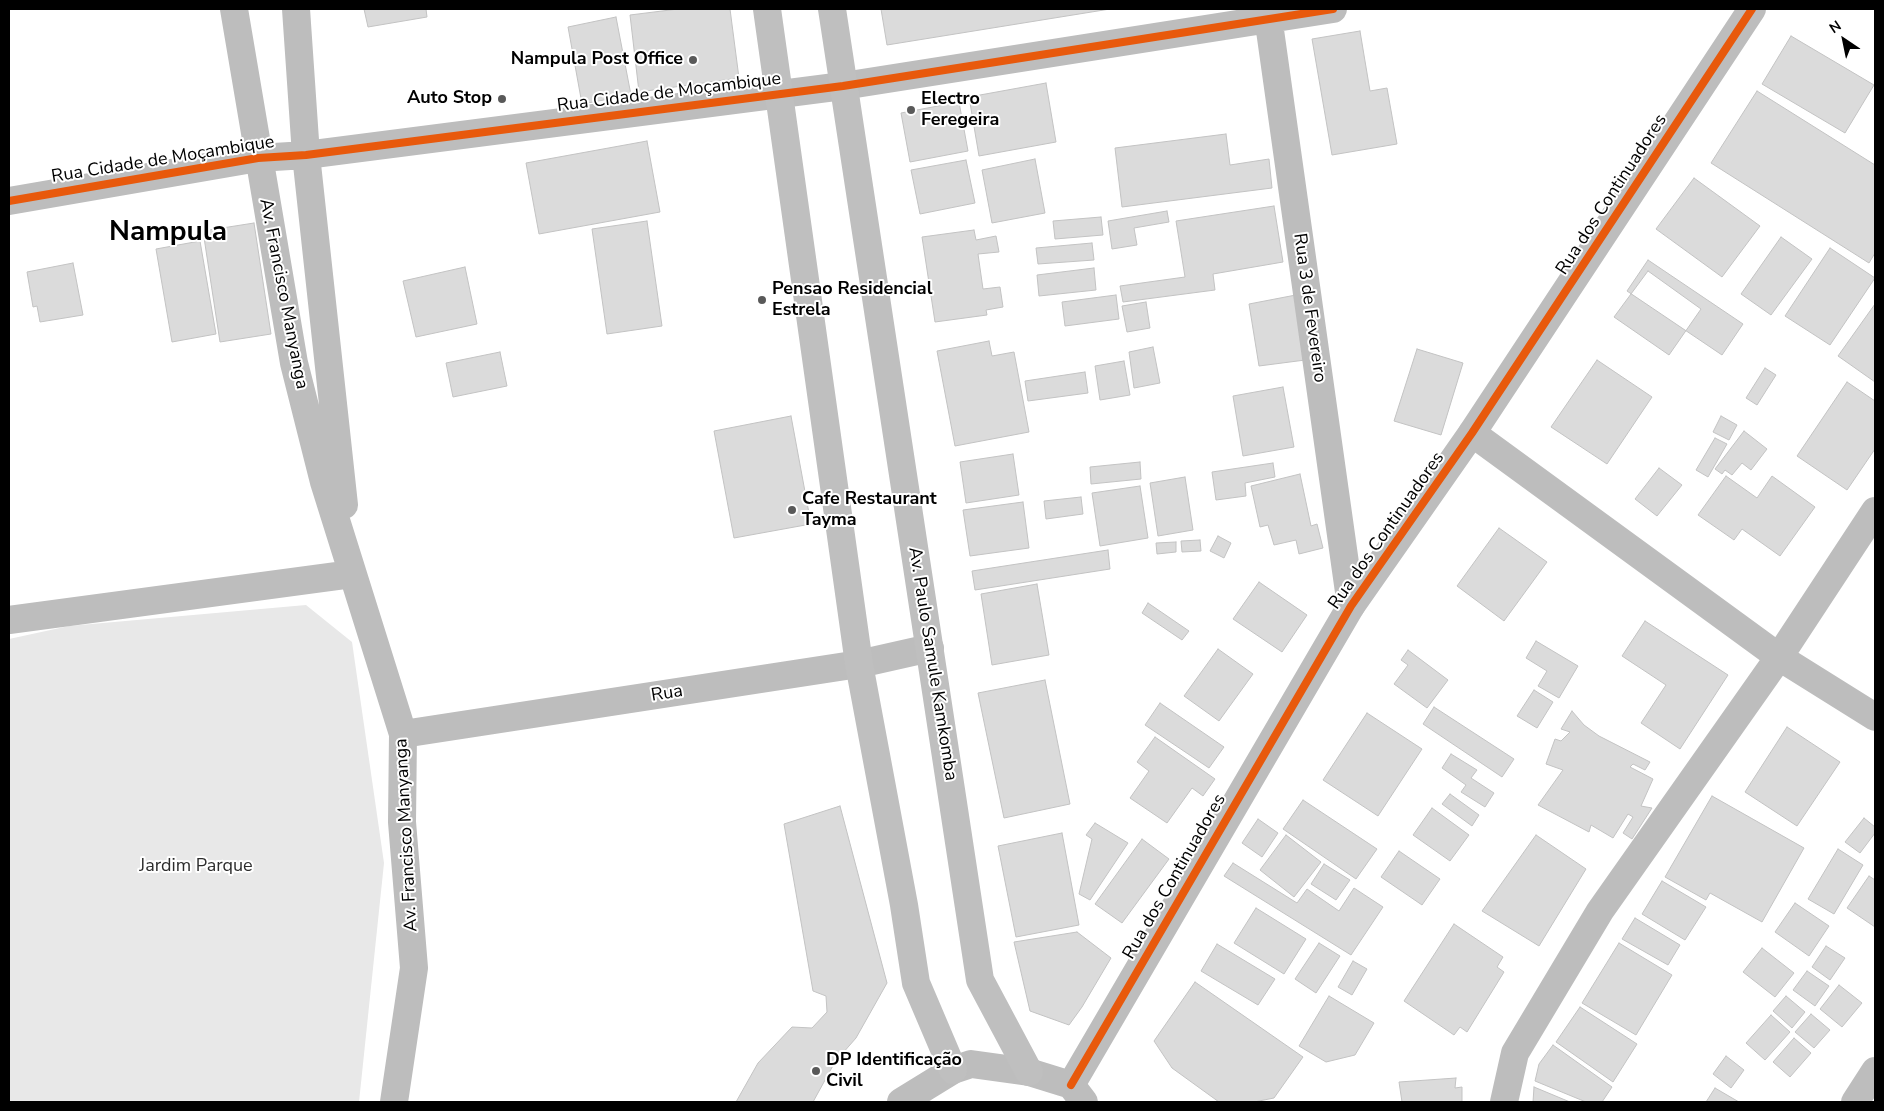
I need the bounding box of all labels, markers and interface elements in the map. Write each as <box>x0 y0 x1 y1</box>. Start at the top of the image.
north arrow <box>1819 15 1869 65</box>
text: N <box>1826 16 1845 38</box>
place label: Nampula Post Office <box>511 49 683 71</box>
marker: Nampula Post Office <box>687 54 699 66</box>
street label: Rua Cidade de Moçambique <box>556 69 782 117</box>
place label: Auto Stop <box>407 88 492 110</box>
place label: Electro Feregeira <box>921 89 999 132</box>
marker: Auto Stop <box>496 93 508 105</box>
marker: Electro Feregeira <box>905 104 917 116</box>
street label: Rua dos Continuadores <box>1552 111 1672 279</box>
street label: Rua Cidade de Moçambique <box>50 132 276 188</box>
street label: Av. Francisco Manyanga <box>254 197 312 391</box>
district label: Nampula <box>109 216 227 250</box>
street label: Rua 3 de Fevereiro <box>1288 232 1330 384</box>
place label: Pensao Residencial Estrela <box>772 279 932 322</box>
marker: Pensao Residencial Estrela <box>756 294 768 306</box>
street label: Rua dos Continuadores <box>1324 448 1450 614</box>
place label: Cafe Restaurant Tayma <box>802 489 937 532</box>
marker: Cafe Restaurant Tayma <box>786 504 798 516</box>
street label: Av. Paulo Samule Kamkomba <box>903 546 961 782</box>
street label: Rua <box>650 681 684 707</box>
street label: Av. Francisco Manyanga <box>391 738 423 932</box>
street label: Rua dos Continuadores <box>1119 791 1231 963</box>
park label: Jardim Parque <box>139 856 253 878</box>
place label: DP Identificação Civil <box>826 1050 962 1092</box>
marker: DP Identificação Civil <box>810 1065 822 1077</box>

